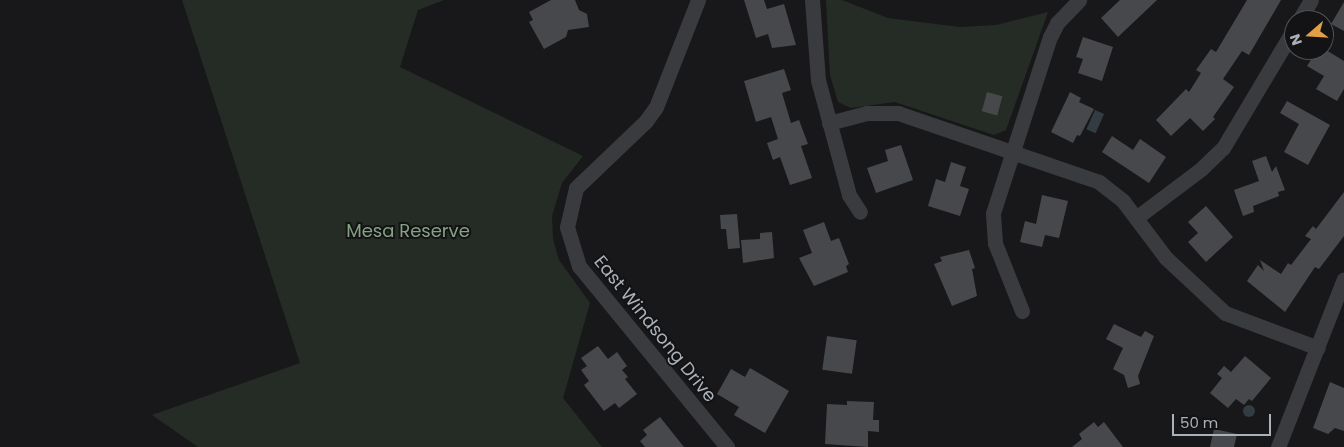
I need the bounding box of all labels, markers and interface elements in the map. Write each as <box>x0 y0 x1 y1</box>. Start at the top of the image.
north arrow <box>1284 10 1334 60</box>
text: N <box>1285 31 1307 48</box>
park label: Mesa Reserve <box>346 220 470 242</box>
street label: East Windsong Drive <box>589 251 721 407</box>
scale bar <box>1174 404 1273 436</box>
text: 50 m <box>1180 412 1218 433</box>

